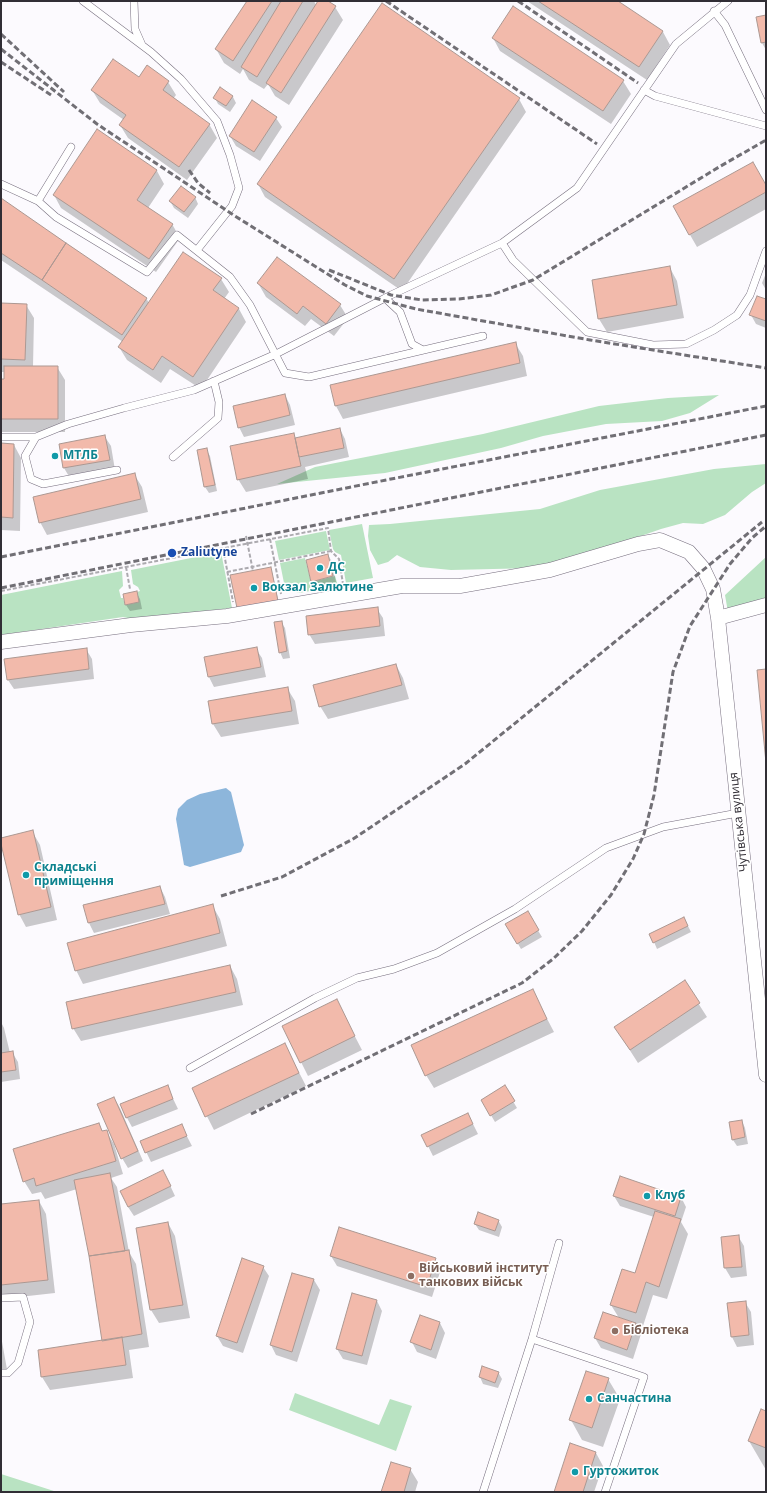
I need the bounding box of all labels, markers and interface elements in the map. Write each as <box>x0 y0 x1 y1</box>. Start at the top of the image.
place label: МТЛБ <box>63 449 98 463</box>
marker: МТЛБ <box>50 451 60 461</box>
place label: Zaliutyne <box>181 546 237 560</box>
marker: Zaliutyne <box>166 547 178 559</box>
place label: ДС <box>328 561 345 575</box>
marker: ДС <box>315 563 325 573</box>
place label: Вокзал Залютине <box>262 581 373 595</box>
marker: Вокзал Залютине <box>249 583 259 593</box>
street label: Чутівська вулиця <box>727 771 751 873</box>
place label: Складські приміщення <box>34 861 114 889</box>
marker: Складські приміщення <box>21 870 31 880</box>
place label: Клуб <box>655 1189 685 1203</box>
marker: Клуб <box>642 1191 652 1201</box>
place label: Військовий інститут танкових військ <box>419 1262 549 1290</box>
marker: Військовий інститут танкових військ <box>406 1271 416 1281</box>
place label: Бібліотека <box>623 1324 689 1338</box>
marker: Бібліотека <box>610 1326 620 1336</box>
place label: Санчастина <box>597 1392 672 1406</box>
marker: Санчастина <box>584 1394 594 1404</box>
place label: Гуртожиток <box>583 1465 659 1479</box>
marker: Гуртожиток <box>570 1467 580 1477</box>

